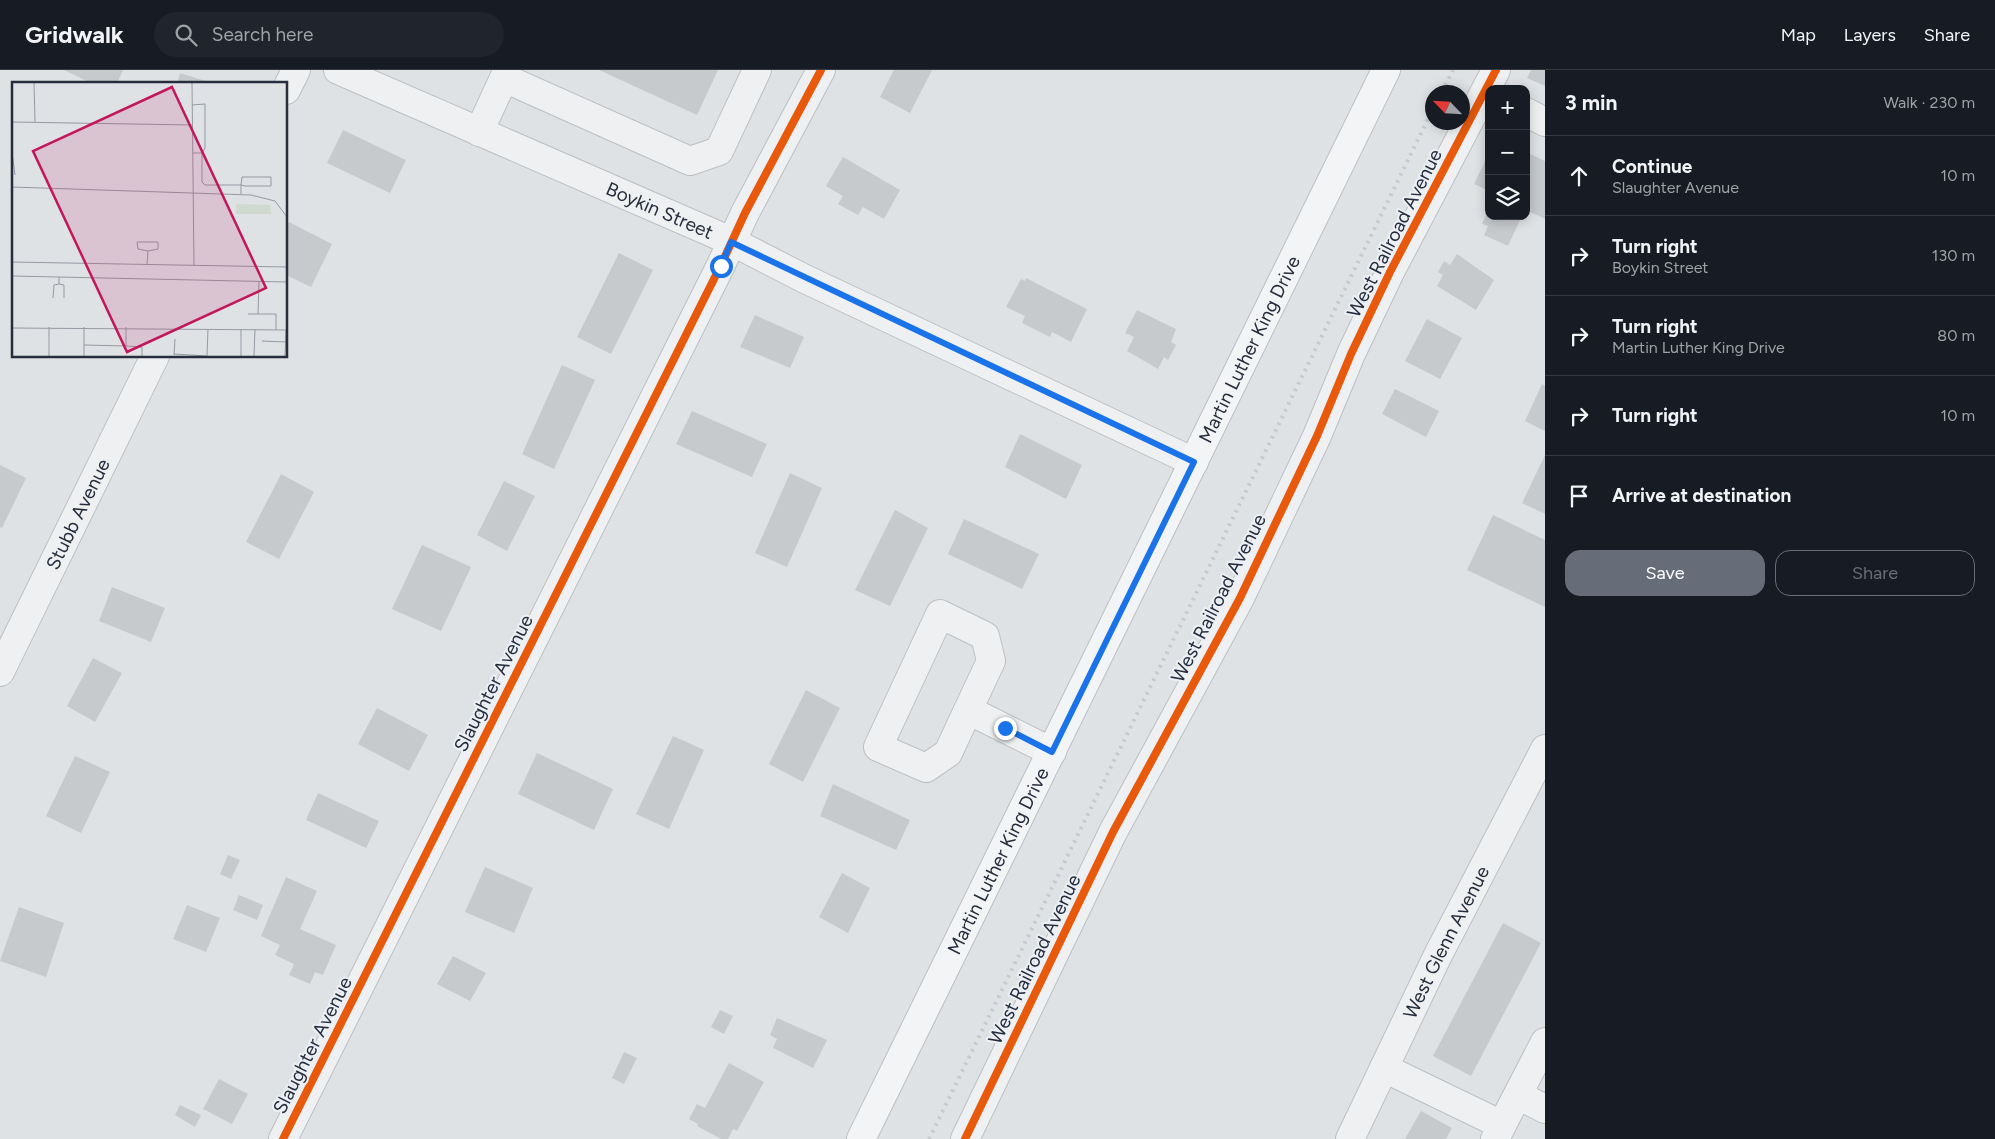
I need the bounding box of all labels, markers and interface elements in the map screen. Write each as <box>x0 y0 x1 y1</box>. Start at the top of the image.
search box <box>154 12 504 57</box>
text: Gridwalk <box>25 20 124 49</box>
icon: search <box>172 21 200 49</box>
text: Search here <box>212 23 313 46</box>
text: Map <box>1781 24 1816 46</box>
text: Layers <box>1844 24 1896 46</box>
text: Share <box>1924 24 1970 46</box>
inset map <box>12 82 288 358</box>
north arrow <box>1425 85 1470 130</box>
map controls <box>1485 85 1530 220</box>
button: + <box>1485 85 1530 130</box>
text: 3 min <box>1565 90 1617 115</box>
text: Walk · 230 m <box>1883 93 1975 112</box>
button: − <box>1485 130 1530 175</box>
street label: West Railroad Avenue <box>1342 145 1447 321</box>
text: Continue <box>1612 155 1692 178</box>
icon: ahead <box>1565 162 1593 190</box>
text: 10 m <box>1941 166 1975 185</box>
button: layers <box>1485 175 1530 220</box>
street label: Boykin Street <box>603 177 717 244</box>
text: Slaughter Avenue <box>1612 178 1739 197</box>
text: Turn right <box>1612 235 1698 258</box>
icon: right <box>1565 242 1593 270</box>
text: 130 m <box>1932 246 1975 265</box>
street label: Martin Luther King Drive <box>1194 252 1305 447</box>
route start <box>710 255 733 278</box>
text: Boykin Street <box>1612 258 1708 277</box>
text: Turn right <box>1612 315 1698 338</box>
icon: right <box>1565 322 1593 350</box>
text: 80 m <box>1937 326 1975 345</box>
text: Martin Luther King Drive <box>1612 338 1785 357</box>
icon: right <box>1565 402 1593 430</box>
text: Turn right <box>1612 404 1698 427</box>
text: 10 m <box>1941 406 1975 425</box>
street label: Stubb Avenue <box>41 455 115 573</box>
icon: arrive <box>1565 482 1593 510</box>
text: Arrive at destination <box>1612 484 1791 507</box>
street label: West Railroad Avenue <box>1166 510 1271 686</box>
button: Save <box>1565 550 1765 596</box>
button: Share <box>1775 550 1975 596</box>
street label: Slaughter Avenue <box>449 611 538 756</box>
route end <box>994 717 1017 740</box>
street label: Martin Luther King Drive <box>943 764 1054 958</box>
street label: West Glenn Avenue <box>1398 862 1494 1022</box>
street label: West Railroad Avenue <box>983 871 1086 1048</box>
street label: Slaughter Avenue <box>268 973 357 1118</box>

